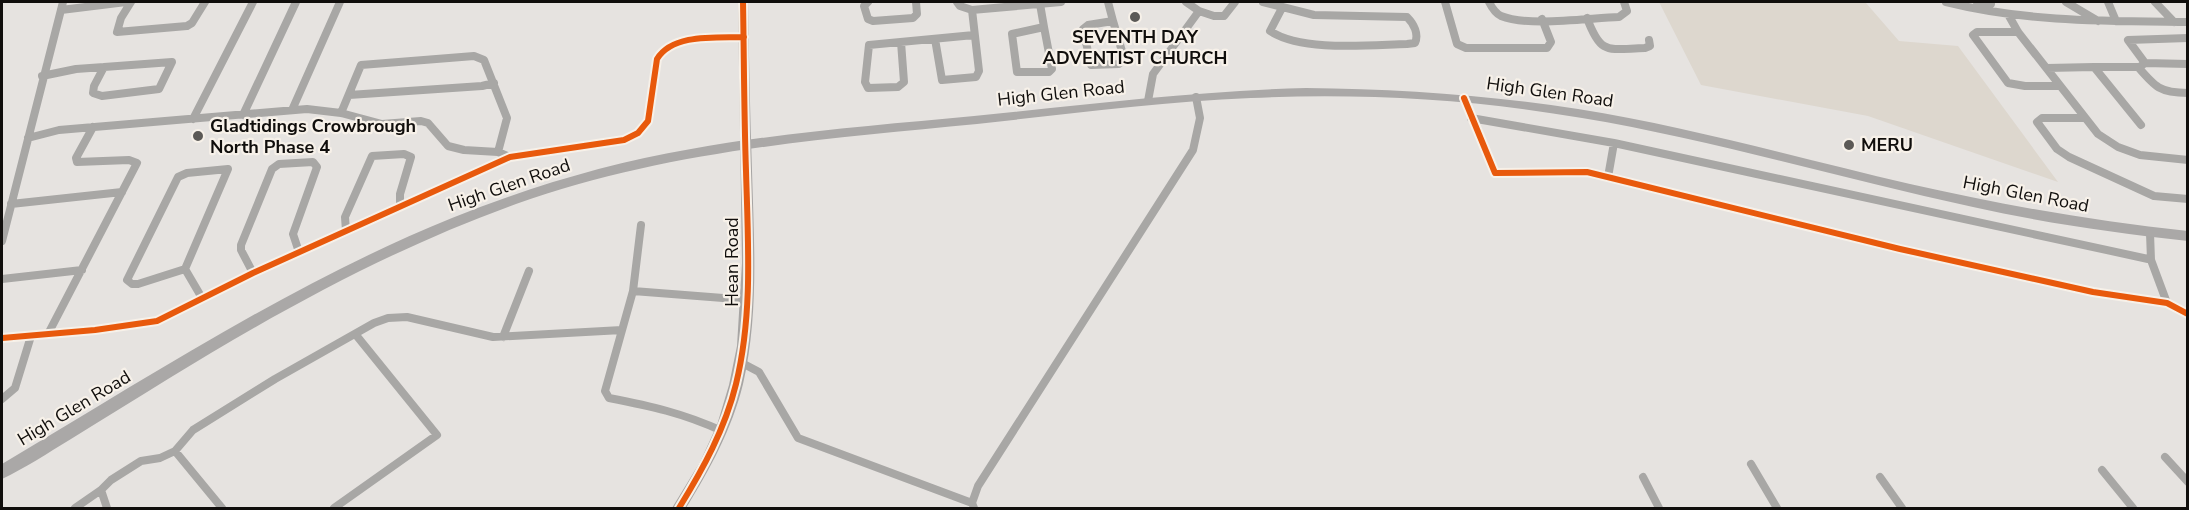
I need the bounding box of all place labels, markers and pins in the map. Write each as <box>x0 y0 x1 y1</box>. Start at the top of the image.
marker: SEVENTH DAY ADVENTIST CHURCH <box>1128 10 1142 24</box>
place label: SEVENTH DAY ADVENTIST CHURCH <box>1042 25 1228 70</box>
place label: Gladtidings Crowbrough North Phase 4 <box>210 114 416 159</box>
marker: Gladtidings Crowbrough North Phase 4 <box>191 129 205 143</box>
place label: MERU <box>1861 133 1913 157</box>
marker: MERU <box>1842 138 1856 152</box>

